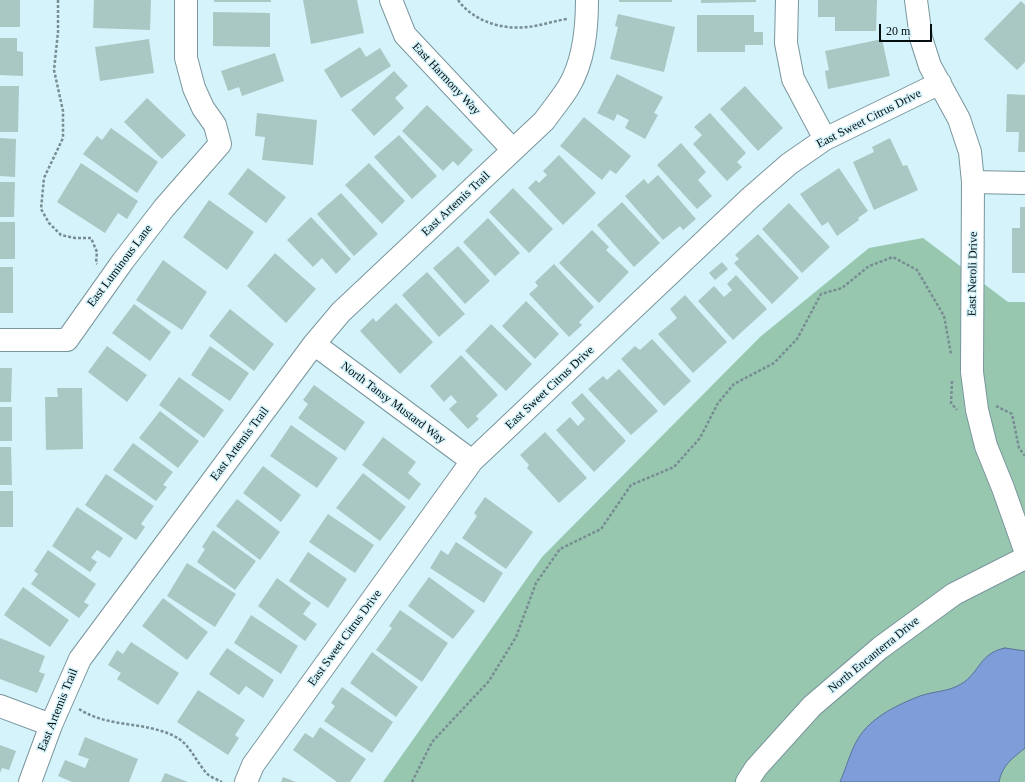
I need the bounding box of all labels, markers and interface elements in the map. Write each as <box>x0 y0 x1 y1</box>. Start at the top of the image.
scale bar <box>881 16 934 42</box>
text: 20 m <box>886 24 910 38</box>
street label: East Harmony Way <box>409 40 483 118</box>
street label: East Sweet Citrus Drive <box>814 86 924 152</box>
street label: East Artemis Trail <box>419 169 493 239</box>
street label: East Luminous Lane <box>84 222 156 310</box>
street label: East Neroli Drive <box>965 232 981 316</box>
street label: East Sweet Citrus Drive <box>503 343 597 433</box>
street label: North Tansy Mustard Way <box>338 359 448 447</box>
street label: East Artemis Trail <box>208 404 272 484</box>
street label: East Sweet Citrus Drive <box>305 587 385 689</box>
street label: North Encanterra Drive <box>825 614 923 696</box>
street label: East Artemis Trail <box>35 666 81 754</box>

